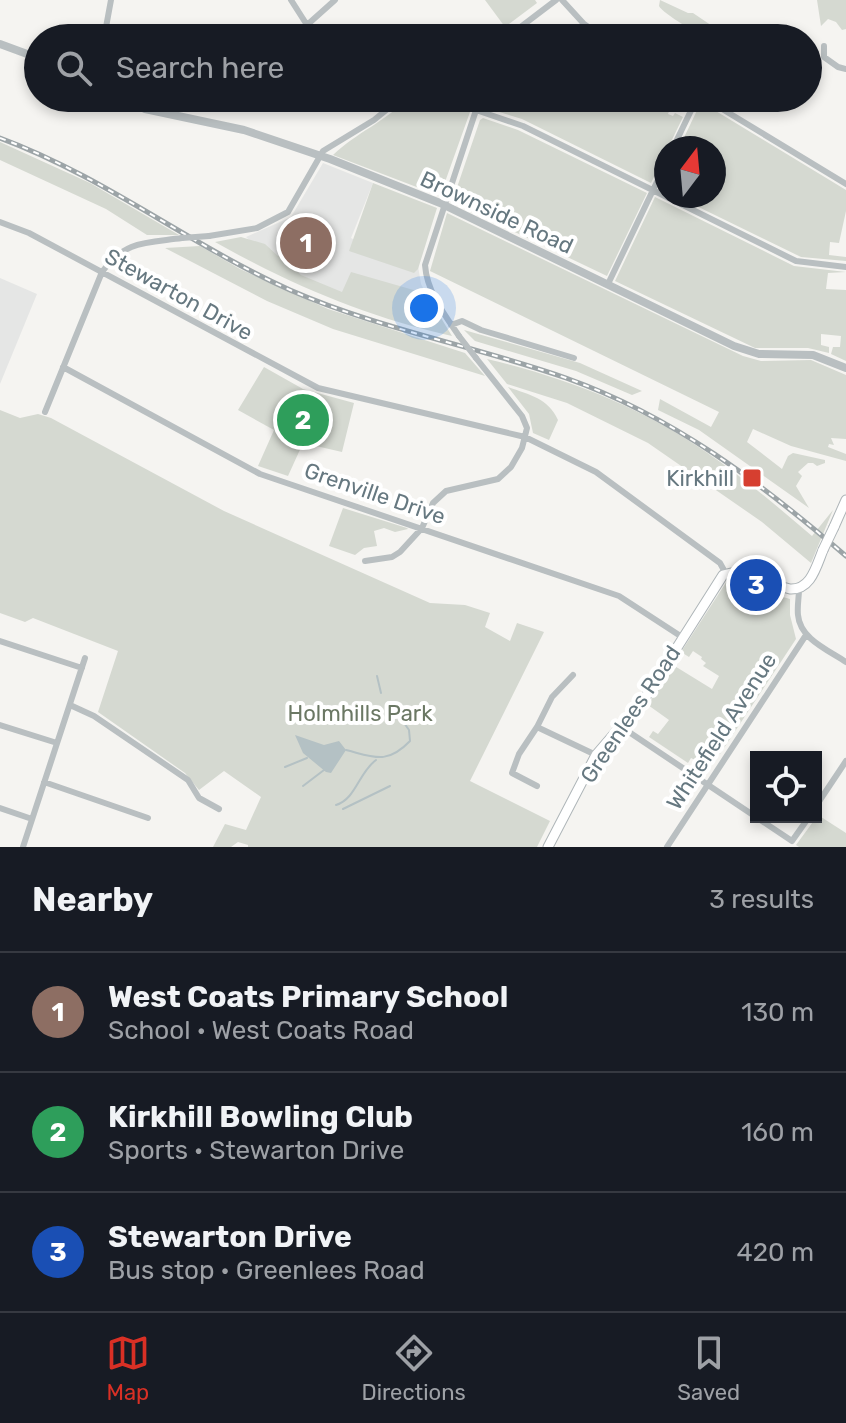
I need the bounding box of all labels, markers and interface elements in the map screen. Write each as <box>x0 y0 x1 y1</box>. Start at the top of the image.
search box <box>24 24 822 112</box>
icon: search <box>52 46 96 90</box>
text: Search here <box>116 50 284 86</box>
north arrow <box>654 136 726 208</box>
street label: Brownside Road <box>416 165 578 260</box>
pin: 1 <box>280 213 332 273</box>
street label: Stewarton Drive <box>100 243 257 346</box>
your location <box>404 288 444 328</box>
pin: 2 <box>277 390 329 450</box>
street label: Grenville Drive <box>301 457 449 530</box>
place label: Kirkhill <box>666 465 734 492</box>
marker: Kirkhill <box>741 467 763 489</box>
pin: 3 <box>730 555 782 615</box>
street label: Greenlees Road <box>575 640 686 788</box>
street label: Whitefield Avenue <box>661 648 782 815</box>
park label: Holmhills Park <box>287 700 433 727</box>
map controls <box>750 751 822 823</box>
button: locate <box>750 751 822 823</box>
text: Nearby <box>32 879 153 920</box>
text: 3 results <box>709 884 814 915</box>
text: West Coats Primary School <box>108 979 508 1015</box>
text: 1 <box>52 997 64 1028</box>
text: 130 m <box>741 997 814 1028</box>
text: School · West Coats Road <box>108 1015 414 1046</box>
text: Kirkhill Bowling Club <box>108 1099 413 1135</box>
text: 2 <box>50 1117 66 1148</box>
text: 160 m <box>741 1117 814 1148</box>
text: Sports · Stewarton Drive <box>108 1135 404 1166</box>
text: Stewarton Drive <box>108 1219 352 1255</box>
text: 3 <box>49 1237 67 1268</box>
text: 420 m <box>737 1237 814 1268</box>
text: Bus stop · Greenlees Road <box>108 1255 425 1286</box>
tab: Map <box>106 1331 150 1406</box>
tab: Directions <box>361 1331 466 1406</box>
tab: Saved <box>677 1331 740 1406</box>

